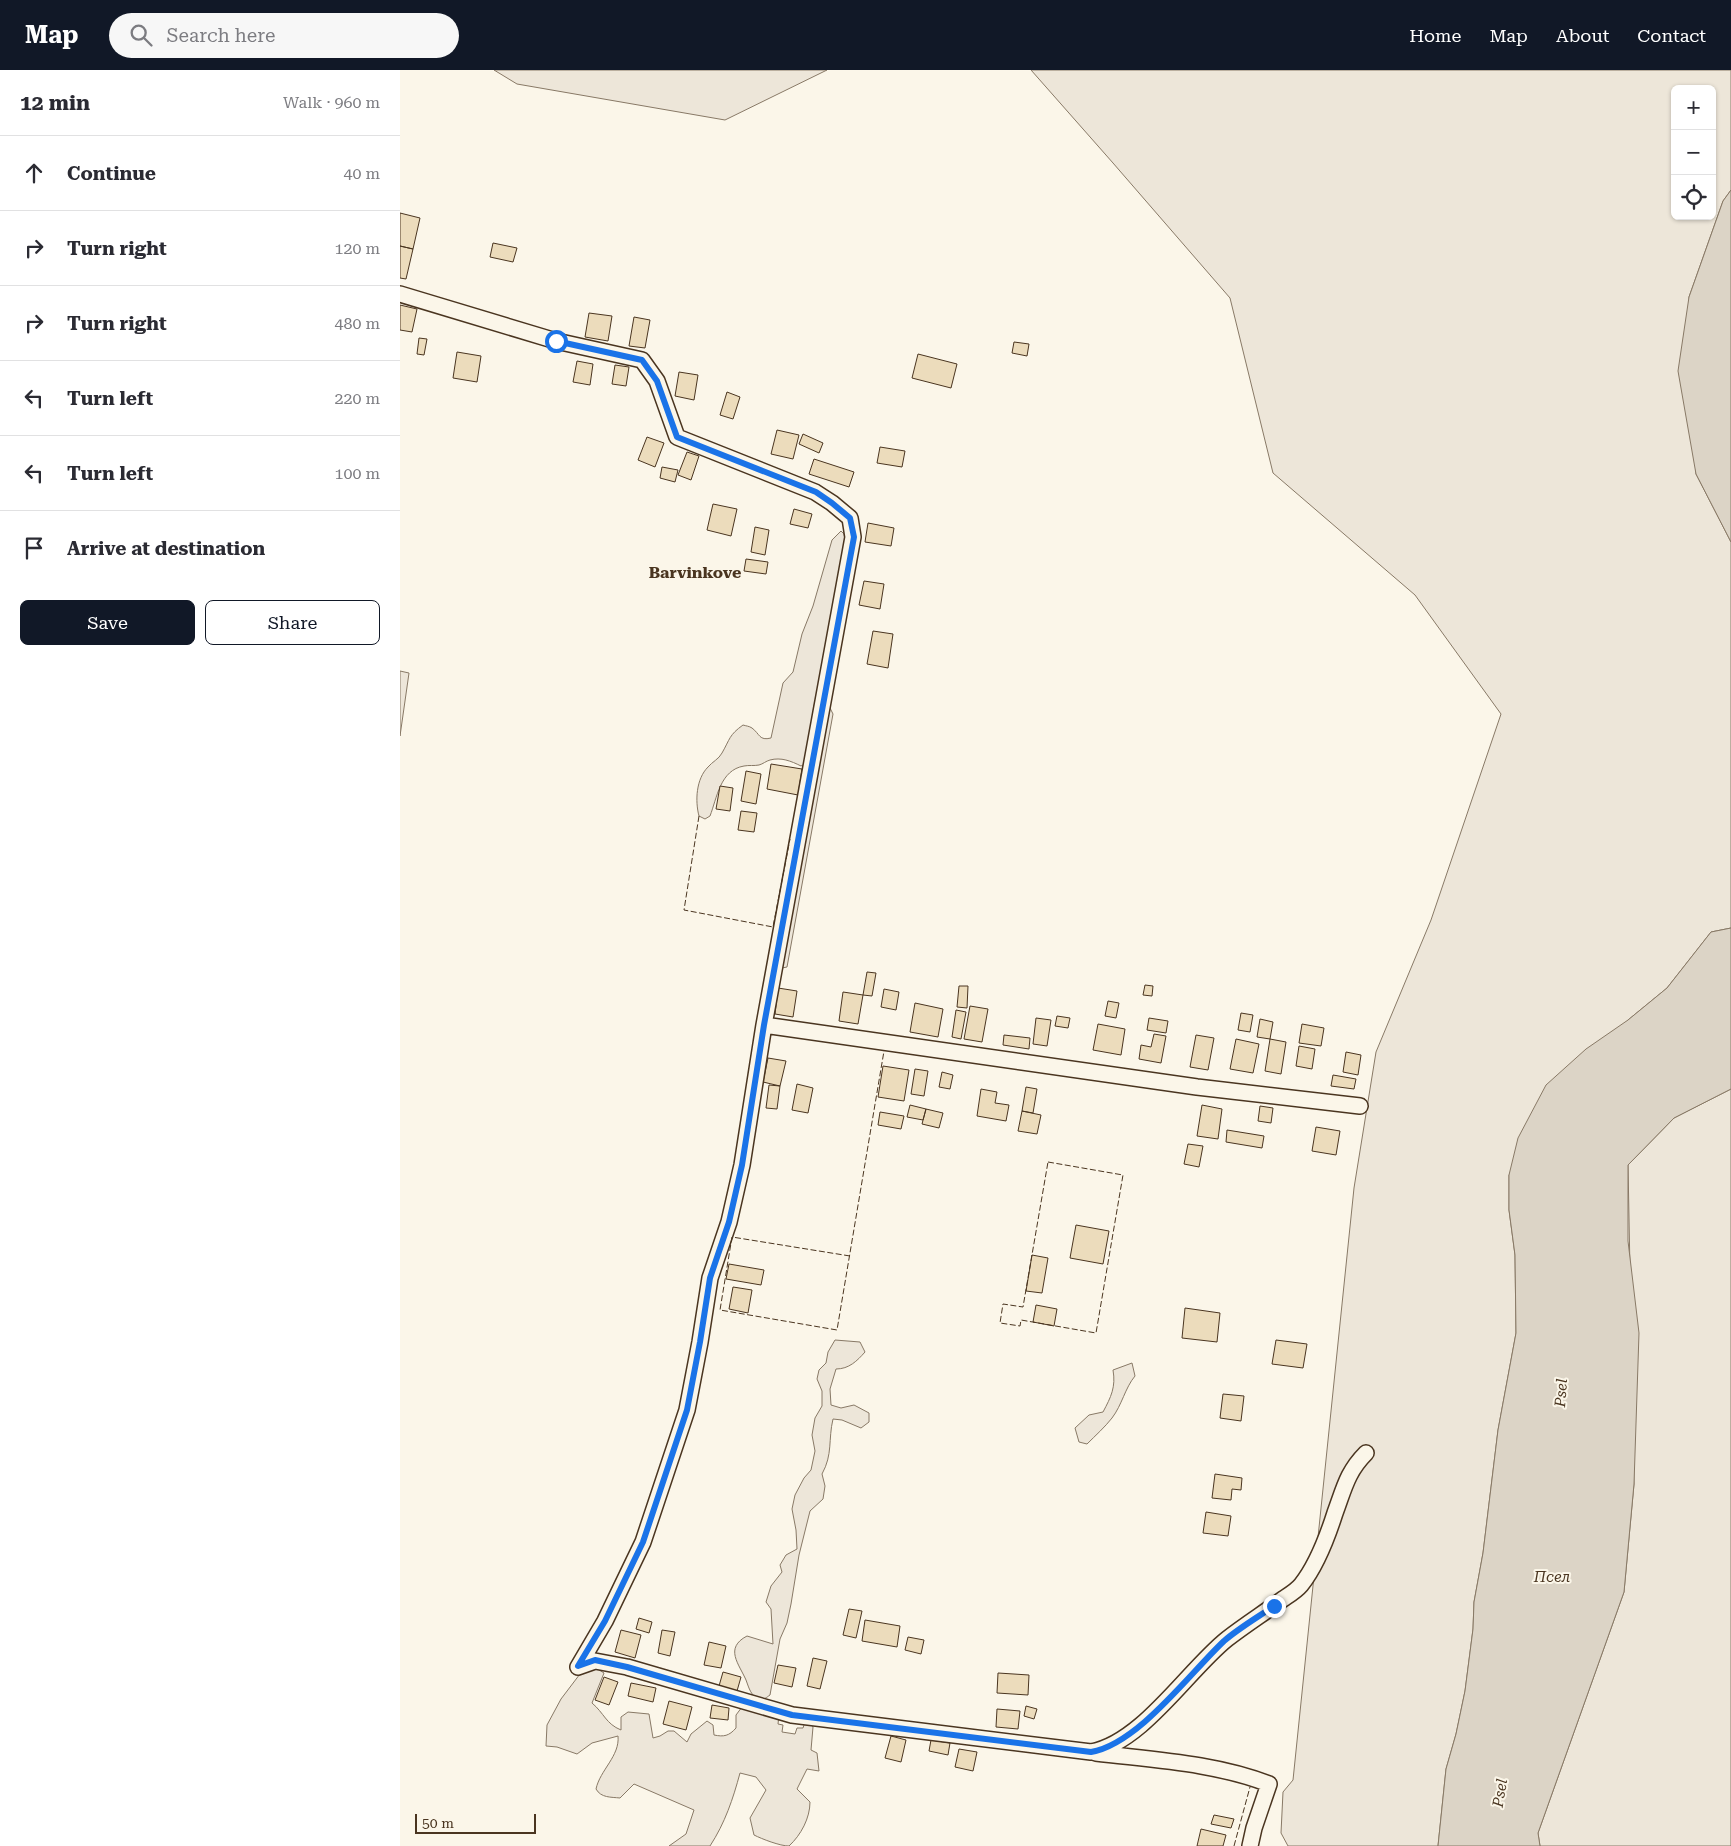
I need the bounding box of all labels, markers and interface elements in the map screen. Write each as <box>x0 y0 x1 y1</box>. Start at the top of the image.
search box <box>109 13 459 58</box>
text: Map <box>25 21 79 49</box>
icon: search <box>127 21 155 49</box>
text: Search here <box>167 24 275 47</box>
text: Home <box>1409 25 1461 46</box>
text: Map <box>1489 25 1528 46</box>
text: About <box>1556 25 1609 46</box>
text: Contact <box>1637 25 1706 46</box>
map controls <box>1671 85 1716 220</box>
button: + <box>1671 85 1716 130</box>
text: 12 min <box>20 91 90 115</box>
text: Walk · 960 m <box>283 93 380 112</box>
button: − <box>1671 130 1716 175</box>
icon: ahead <box>20 159 48 187</box>
text: Continue <box>67 162 156 185</box>
text: 40 m <box>343 164 380 183</box>
button: locate <box>1671 175 1716 220</box>
icon: right <box>20 234 48 262</box>
text: Turn right <box>67 237 167 260</box>
text: 120 m <box>334 239 380 258</box>
icon: right <box>20 309 48 337</box>
text: Turn right <box>67 312 167 335</box>
text: 480 m <box>334 314 380 333</box>
route start <box>545 330 568 353</box>
icon: left <box>20 384 48 412</box>
text: Turn left <box>67 387 153 410</box>
text: 220 m <box>334 389 380 408</box>
icon: left <box>20 459 48 487</box>
text: Turn left <box>67 462 153 485</box>
text: 100 m <box>334 464 380 483</box>
icon: arrive <box>20 534 48 562</box>
text: Arrive at destination <box>67 537 265 560</box>
district label: Barvinkove <box>649 563 741 582</box>
button: Save <box>20 600 195 645</box>
button: Share <box>205 600 380 645</box>
water label: Psel <box>1551 1378 1571 1409</box>
water label: Псел <box>1533 1568 1571 1586</box>
route end <box>1263 1595 1286 1618</box>
water label: Psel <box>1488 1777 1511 1810</box>
scale bar <box>415 1811 536 1834</box>
text: 50 m <box>422 1815 454 1831</box>

